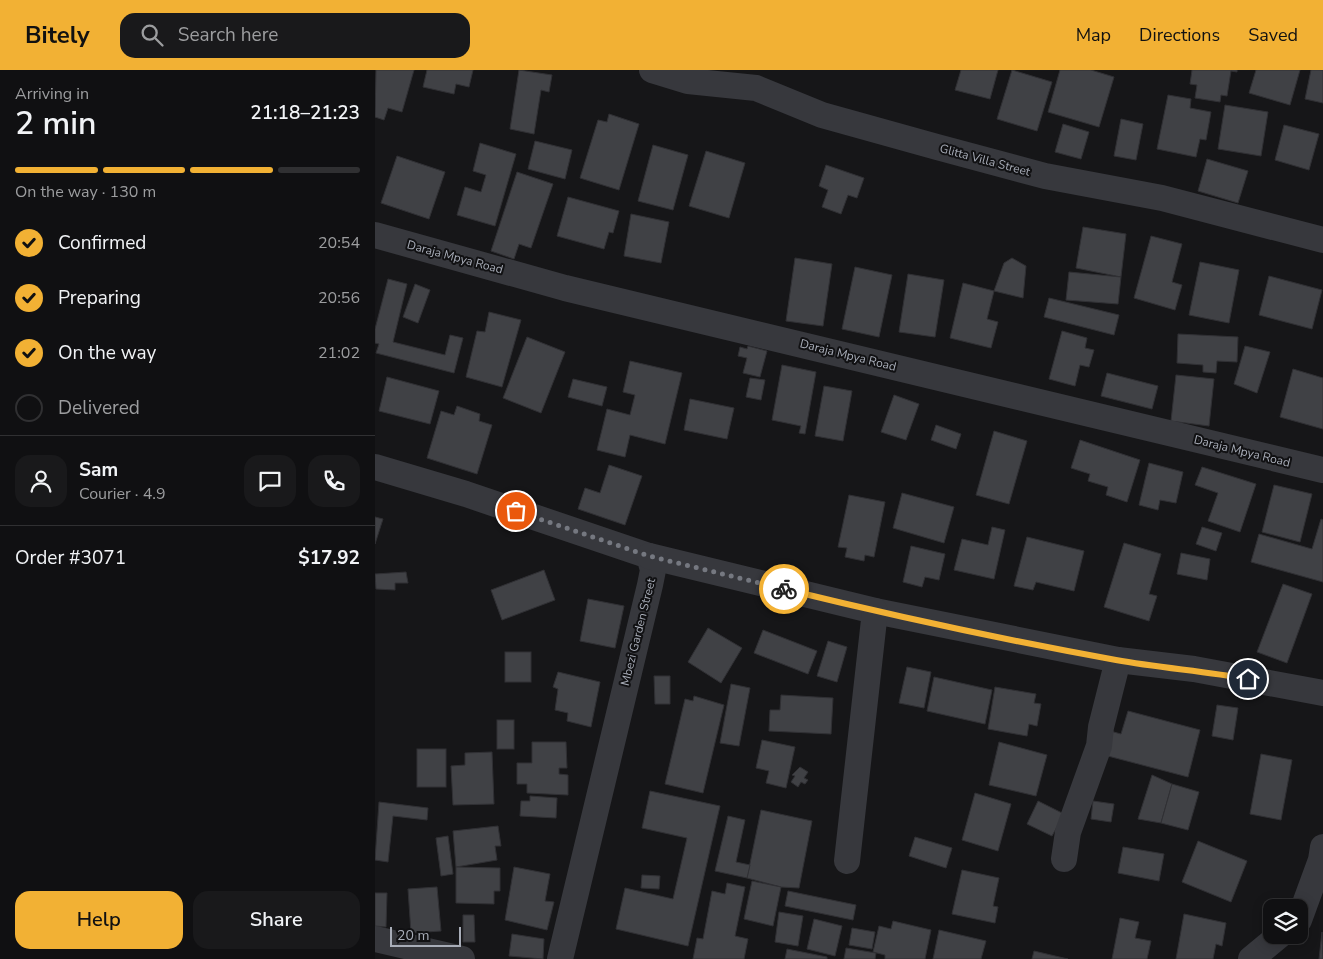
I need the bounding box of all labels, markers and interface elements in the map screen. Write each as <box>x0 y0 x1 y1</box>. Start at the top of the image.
search box <box>120 13 470 58</box>
text: Bitely <box>25 19 90 51</box>
icon: search <box>138 21 166 49</box>
text: Search here <box>178 22 278 48</box>
text: Map <box>1076 23 1111 47</box>
text: Directions <box>1139 23 1220 47</box>
text: Saved <box>1248 23 1298 47</box>
text: Arriving in <box>15 83 89 105</box>
text: 21:18–21:23 <box>250 100 360 126</box>
text: 2 min <box>15 102 97 145</box>
street label: Glitta Villa Street <box>938 140 1033 180</box>
text: On the way · 130 m <box>15 181 156 203</box>
icon: check <box>15 229 43 257</box>
text: Confirmed <box>58 230 146 256</box>
text: 20:54 <box>318 232 360 254</box>
street label: Daraja Mpya Road <box>405 236 505 278</box>
icon: check <box>15 284 43 312</box>
text: Preparing <box>58 285 141 311</box>
text: 20:56 <box>318 287 360 309</box>
street label: Daraja Mpya Road <box>798 335 898 375</box>
icon: check <box>15 339 43 367</box>
text: On the way <box>58 340 156 366</box>
text: 21:02 <box>318 342 360 364</box>
text: Delivered <box>58 395 140 421</box>
street label: Daraja Mpya Road <box>1192 431 1292 471</box>
button: person <box>15 455 67 507</box>
button: chat <box>244 455 296 507</box>
button: phone <box>308 455 360 507</box>
text: Sam <box>79 457 118 483</box>
text: Courier · 4.9 <box>79 483 165 505</box>
pin <box>495 490 537 532</box>
icon: bag <box>502 497 530 525</box>
text: Order #3071 <box>15 545 126 571</box>
text: $17.92 <box>298 545 360 571</box>
courier <box>759 564 809 614</box>
icon: bike <box>770 575 798 603</box>
street label: Mbezi Garden Street <box>617 576 659 687</box>
pin <box>1227 658 1269 700</box>
icon: home <box>1234 665 1262 693</box>
button: Help <box>15 891 183 949</box>
button: Share <box>193 891 360 949</box>
map controls <box>1263 899 1308 944</box>
button: layers <box>1263 899 1308 944</box>
scale bar <box>390 924 461 947</box>
text: 20 m <box>397 926 429 945</box>

